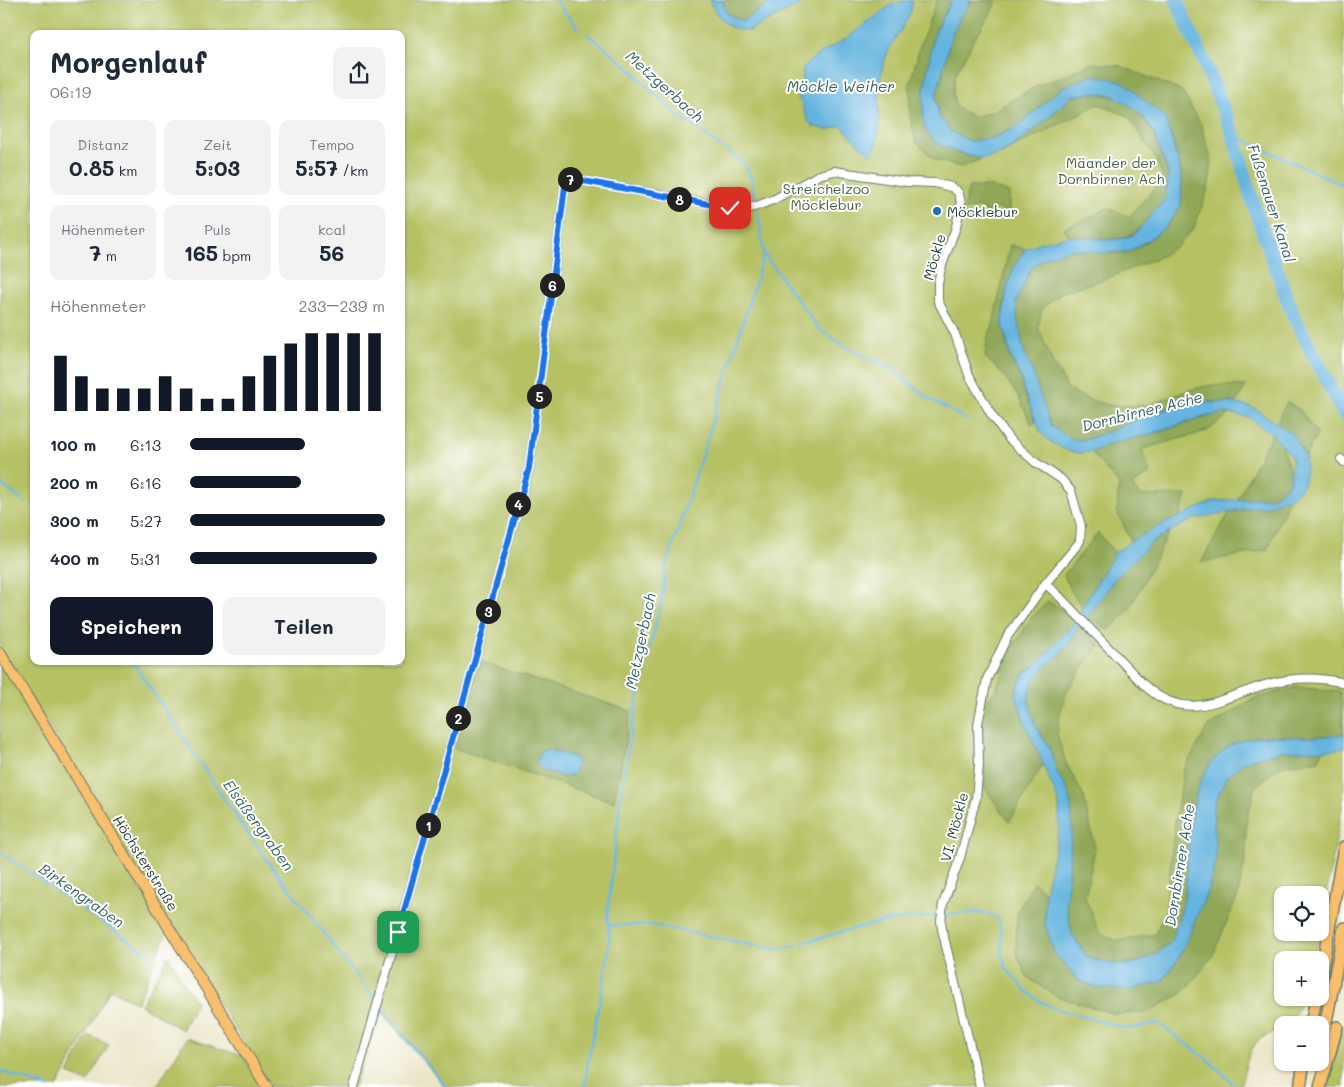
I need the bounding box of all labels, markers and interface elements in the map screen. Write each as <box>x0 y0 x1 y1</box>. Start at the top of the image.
text: Morgenlauf <box>50 44 206 80</box>
water label: Metzgerbach <box>622 46 708 126</box>
button: share <box>333 47 385 99</box>
water label: Möckle Weiher <box>787 76 895 96</box>
text: 06:19 <box>50 81 91 102</box>
text: Distanz <box>78 135 129 154</box>
text: Zeit <box>203 135 232 154</box>
text: Tempo <box>310 135 354 154</box>
water label: Fußenauer Kanal <box>1244 142 1301 265</box>
park label: Mäander der Dornbirner Ach <box>1058 153 1164 188</box>
text: 0.85 <box>69 154 114 181</box>
text: 5:03 <box>195 154 240 181</box>
text: 5:57 <box>295 154 338 181</box>
text: km <box>114 161 137 180</box>
text: /km <box>338 161 368 180</box>
pin: 7 <box>558 166 582 192</box>
text: 7 <box>567 170 574 189</box>
park label: Streichelzoo Möcklebur <box>783 179 869 214</box>
pin: 8 <box>666 186 692 212</box>
pin <box>709 187 751 229</box>
text: 8 <box>675 190 684 209</box>
icon: check <box>716 194 744 222</box>
place label: Möcklebur <box>947 202 1018 221</box>
marker: Möcklebur <box>931 205 943 217</box>
text: Höhenmeter <box>61 220 145 239</box>
text: Puls <box>204 220 231 239</box>
text: kcal <box>318 220 346 239</box>
street label: Möckle <box>918 232 950 282</box>
text: 7 <box>89 239 101 266</box>
text: 165 <box>184 239 218 266</box>
text: 56 <box>319 239 344 266</box>
text: m <box>101 246 117 265</box>
text: bpm <box>218 246 251 265</box>
pin: 6 <box>540 272 564 298</box>
text: 6 <box>548 276 557 295</box>
text: Höhenmeter <box>50 295 146 316</box>
text: 233–239 m <box>299 295 385 316</box>
pin: 5 <box>526 384 552 408</box>
water label: Dornbirner Ache <box>1080 386 1204 436</box>
text: 5 <box>535 387 544 406</box>
text: 100 m <box>50 434 96 455</box>
text: 6:13 <box>130 434 161 455</box>
text: 200 m <box>50 472 98 493</box>
text: 6:16 <box>130 472 161 493</box>
pin: 4 <box>506 492 530 516</box>
text: 4 <box>514 495 523 514</box>
text: 300 m <box>50 510 99 531</box>
text: 5:27 <box>130 510 162 531</box>
text: 400 m <box>50 548 99 569</box>
text: 5:31 <box>130 548 161 569</box>
water label: Metzgerbach <box>620 591 660 691</box>
button: Speichern <box>50 597 213 655</box>
button: Teilen <box>223 597 385 655</box>
pin: 3 <box>476 598 500 624</box>
text: 3 <box>484 602 493 621</box>
pin: 2 <box>446 706 470 730</box>
text: 2 <box>455 709 462 728</box>
water label: Elsäßergraben <box>219 775 299 875</box>
street label: VI. Möckle <box>936 790 972 864</box>
water label: Dornbirner Ache <box>1159 802 1199 928</box>
street label: Höchsterstraße <box>109 812 183 914</box>
pin: 1 <box>416 812 440 838</box>
text: 1 <box>425 816 432 835</box>
water label: Birkengraben <box>35 858 129 932</box>
map controls <box>1274 886 1329 1071</box>
button: locate <box>1274 886 1329 941</box>
pin <box>377 911 419 953</box>
icon: arrive <box>384 918 412 946</box>
button: + <box>1274 951 1329 1006</box>
button: − <box>1274 1016 1329 1071</box>

